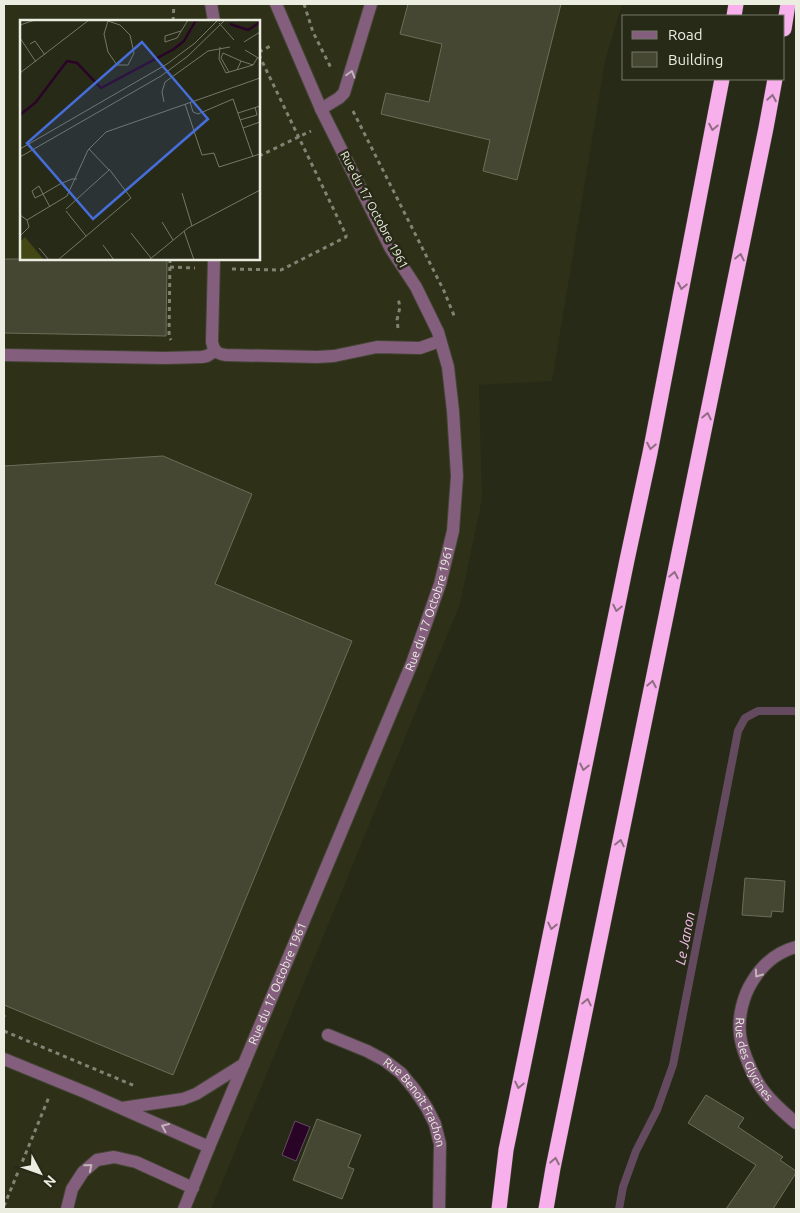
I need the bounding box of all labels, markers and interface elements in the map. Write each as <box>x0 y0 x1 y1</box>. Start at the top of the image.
legend <box>622 15 785 80</box>
inset map <box>20 20 260 260</box>
text: Road <box>668 26 703 43</box>
text: Building <box>668 51 723 68</box>
one-way arrow <box>345 70 355 78</box>
one-way arrow <box>766 93 776 102</box>
one-way arrow <box>708 122 718 131</box>
street label: Rue du 17 Octobre 1961 <box>338 149 411 271</box>
one-way arrow <box>734 253 745 261</box>
one-way arrow <box>677 282 688 291</box>
one-way arrow <box>701 412 712 421</box>
one-way arrow <box>647 441 657 450</box>
street label: Rue du 17 Octobre 1961 <box>402 544 455 673</box>
one-way arrow <box>669 571 679 580</box>
one-way arrow <box>612 603 623 612</box>
one-way arrow <box>647 679 657 688</box>
one-way arrow <box>580 763 590 771</box>
one-way arrow <box>614 838 625 847</box>
water label: Le Janon <box>672 910 698 966</box>
street label: Rue du 17 Octobre 1961 <box>246 920 308 1047</box>
one-way arrow <box>547 922 557 931</box>
one-way arrow <box>755 968 763 977</box>
one-way arrow <box>582 998 592 1006</box>
street label: Rue des Glycines <box>733 1017 776 1103</box>
street label: Rue Benoît Frachon <box>381 1055 447 1148</box>
one-way arrow <box>514 1081 525 1090</box>
one-way arrow <box>161 1123 170 1134</box>
north arrow <box>15 1148 65 1198</box>
one-way arrow <box>549 1157 559 1166</box>
one-way arrow <box>83 1164 92 1173</box>
text: N <box>40 1172 59 1191</box>

